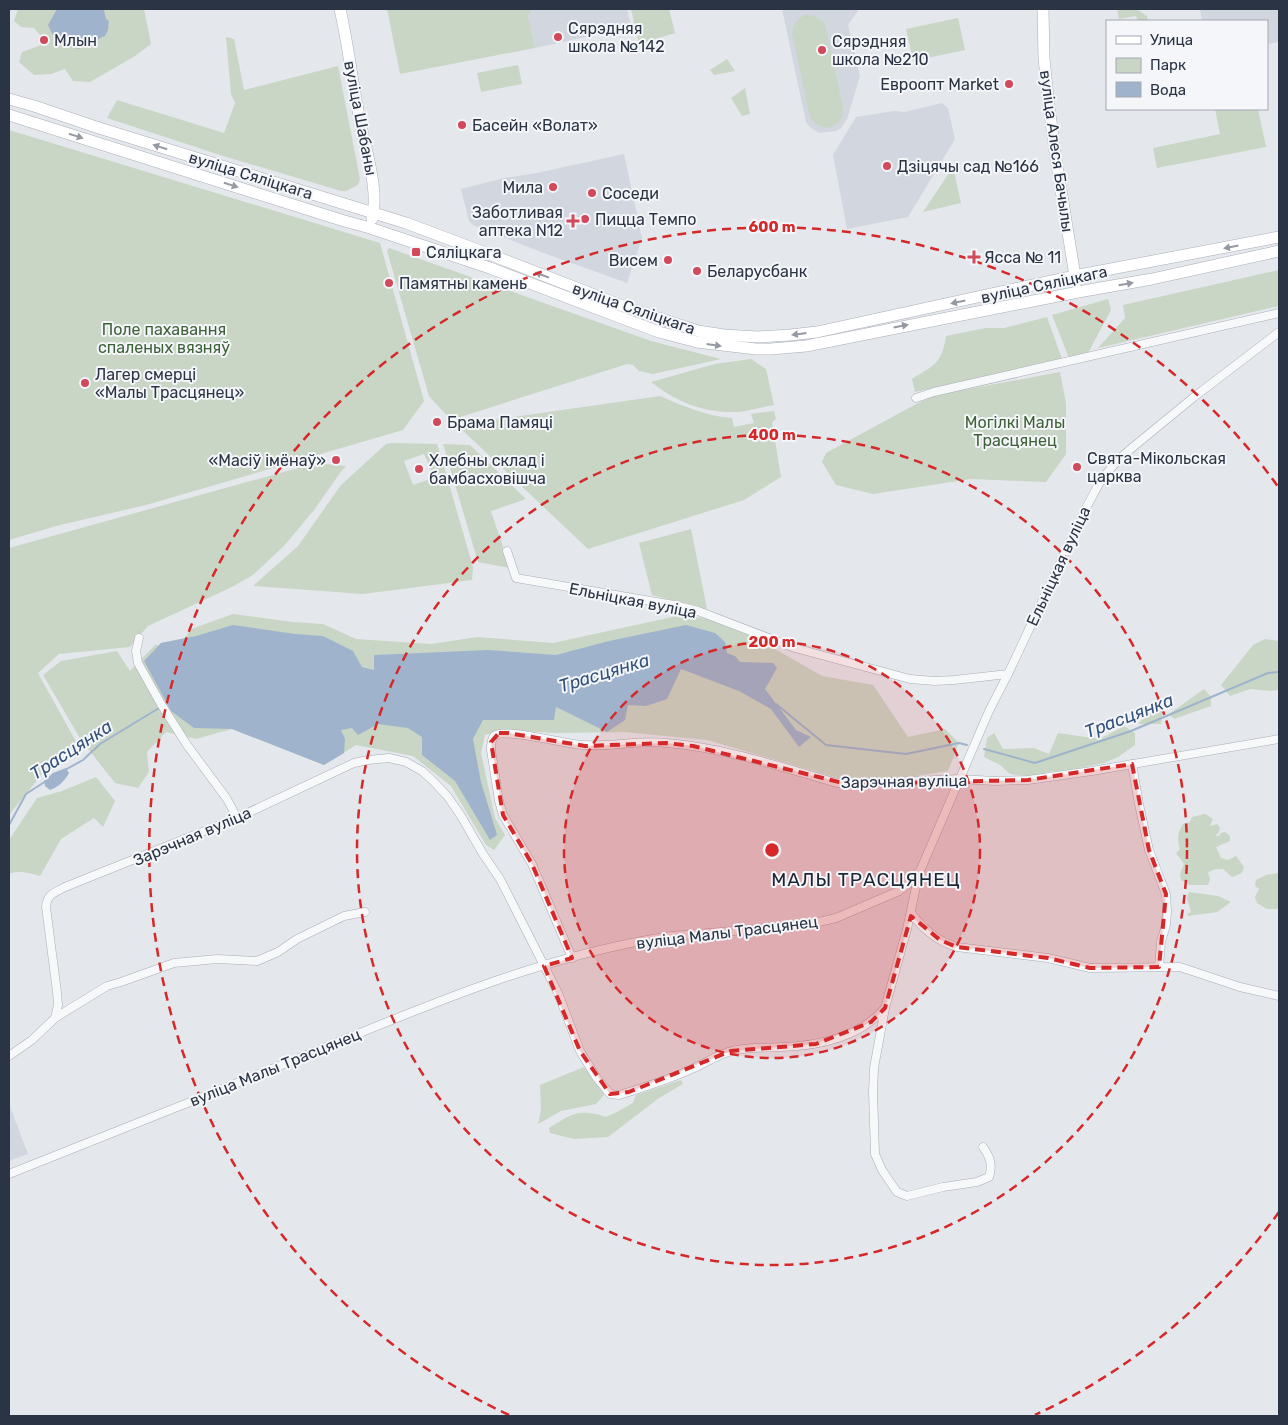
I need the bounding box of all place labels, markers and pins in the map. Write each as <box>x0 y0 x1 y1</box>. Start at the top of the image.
place label: Сярэдняя школа №142 <box>568 19 665 56</box>
place label: Млын <box>54 31 97 50</box>
marker: Сярэдняя школа №142 <box>552 31 564 43</box>
place label: Сярэдняя школа №210 <box>832 32 929 69</box>
marker: Млын <box>38 34 50 46</box>
marker: Сярэдняя школа №210 <box>816 44 828 56</box>
place label: Евроопт Market <box>880 75 999 94</box>
marker: Евроопт Market <box>1003 78 1015 90</box>
place label: Басейн «Волат» <box>472 116 598 135</box>
marker: Басейн «Волат» <box>456 119 468 131</box>
place label: Дзіцячы сад №166 <box>897 157 1039 176</box>
marker: Дзіцячы сад №166 <box>881 160 893 172</box>
place label: Мила <box>502 178 543 197</box>
marker: Мила <box>547 181 559 193</box>
place label: Соседи <box>602 184 659 203</box>
marker: Соседи <box>586 187 598 199</box>
place label: Заботливая аптека N12 <box>472 203 563 240</box>
place label: Пицца Темпо <box>595 210 697 229</box>
marker: Пицца Темпо <box>579 213 591 225</box>
marker: Заботливая аптека N12 <box>567 215 579 227</box>
place label: Сяліцкага <box>426 243 502 262</box>
marker: Сяліцкага <box>410 246 422 258</box>
place label: Ясса № 11 <box>984 248 1061 267</box>
place label: Висем <box>609 251 658 270</box>
marker: Ясса № 11 <box>968 251 980 263</box>
marker: Висем <box>662 254 674 266</box>
place label: Беларусбанк <box>707 262 808 281</box>
marker: Беларусбанк <box>691 265 703 277</box>
place label: Памятны камень <box>399 274 527 293</box>
marker: Памятны камень <box>383 277 395 289</box>
place label: Лагер смерці «Малы Трасцянец» <box>95 365 244 402</box>
marker: Лагер смерці «Малы Трасцянец» <box>79 377 91 389</box>
place label: Брама Памяці <box>447 413 553 432</box>
marker: Брама Памяці <box>431 416 443 428</box>
place label: Свята-Мікольская царква <box>1087 449 1226 486</box>
place label: «Масіў імёнаў» <box>209 451 326 470</box>
place label: Хлебны склад і бамбасховішча <box>429 451 546 488</box>
marker: «Масіў імёнаў» <box>330 454 342 466</box>
marker: Свята-Мікольская царква <box>1071 461 1083 473</box>
marker: Хлебны склад і бамбасховішча <box>413 463 425 475</box>
centre of rings <box>763 841 781 859</box>

